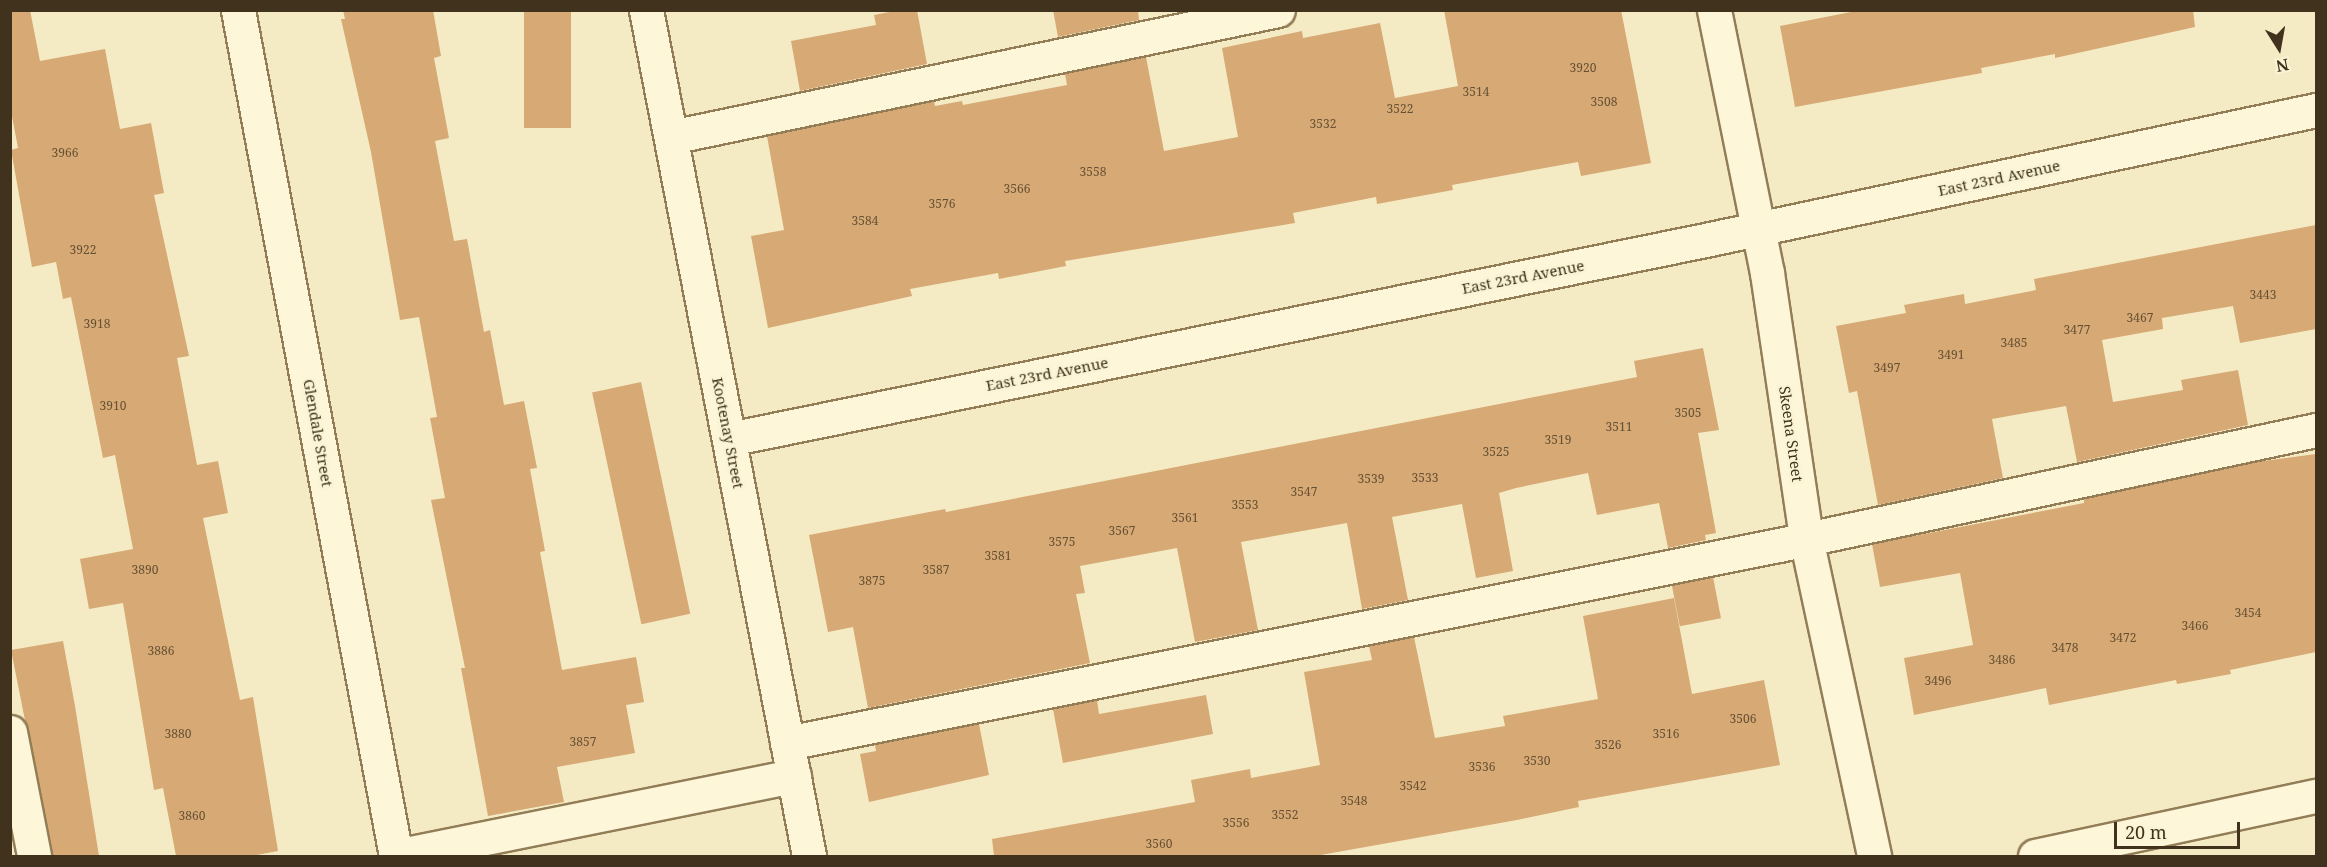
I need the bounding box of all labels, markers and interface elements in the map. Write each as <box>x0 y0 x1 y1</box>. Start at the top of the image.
north arrow <box>2249 18 2309 78</box>
text: N <box>2274 54 2291 78</box>
house number: 3920 <box>1570 61 1596 75</box>
house number: 3514 <box>1463 85 1489 99</box>
house number: 3508 <box>1591 95 1617 109</box>
house number: 3522 <box>1387 102 1413 116</box>
house number: 3532 <box>1310 117 1336 131</box>
house number: 3966 <box>52 146 78 160</box>
street label: East 23rd Avenue <box>1936 156 2062 200</box>
house number: 3558 <box>1080 165 1106 179</box>
house number: 3566 <box>1004 182 1030 196</box>
house number: 3576 <box>929 197 955 211</box>
house number: 3584 <box>852 214 878 228</box>
house number: 3922 <box>70 243 96 257</box>
street label: East 23rd Avenue <box>1460 256 1586 298</box>
house number: 3443 <box>2250 288 2276 302</box>
house number: 3467 <box>2127 311 2153 325</box>
house number: 3918 <box>84 317 110 331</box>
house number: 3477 <box>2064 323 2090 337</box>
house number: 3485 <box>2001 336 2027 350</box>
house number: 3491 <box>1938 348 1964 362</box>
street label: East 23rd Avenue <box>984 353 1110 395</box>
house number: 3497 <box>1874 361 1900 375</box>
street label: Kootenay Street <box>708 376 748 490</box>
street label: Glendale Street <box>300 378 336 488</box>
street label: Skeena Street <box>1775 385 1807 483</box>
house number: 3910 <box>100 399 126 413</box>
house number: 3505 <box>1675 406 1701 420</box>
house number: 3511 <box>1606 420 1632 434</box>
house number: 3519 <box>1545 433 1571 447</box>
house number: 3525 <box>1483 445 1509 459</box>
house number: 3533 <box>1412 471 1438 485</box>
house number: 3539 <box>1358 472 1384 486</box>
house number: 3547 <box>1291 485 1317 499</box>
house number: 3553 <box>1232 498 1258 512</box>
house number: 3561 <box>1172 511 1198 525</box>
house number: 3567 <box>1109 524 1135 538</box>
house number: 3575 <box>1049 535 1075 549</box>
house number: 3581 <box>985 549 1011 563</box>
house number: 3890 <box>132 563 158 577</box>
house number: 3587 <box>923 563 949 577</box>
house number: 3875 <box>859 574 885 588</box>
house number: 3454 <box>2235 606 2261 620</box>
house number: 3466 <box>2182 619 2208 633</box>
house number: 3472 <box>2110 631 2136 645</box>
house number: 3478 <box>2052 641 2078 655</box>
house number: 3886 <box>148 644 174 658</box>
house number: 3486 <box>1989 653 2015 667</box>
house number: 3496 <box>1925 674 1951 688</box>
house number: 3506 <box>1730 712 1756 726</box>
house number: 3880 <box>165 727 191 741</box>
house number: 3516 <box>1653 727 1679 741</box>
house number: 3857 <box>570 735 596 749</box>
house number: 3526 <box>1595 738 1621 752</box>
house number: 3530 <box>1524 754 1550 768</box>
house number: 3536 <box>1469 760 1495 774</box>
house number: 3542 <box>1400 779 1426 793</box>
house number: 3548 <box>1341 794 1367 808</box>
house number: 3552 <box>1272 808 1298 822</box>
house number: 3860 <box>179 809 205 823</box>
scale bar <box>2117 810 2243 848</box>
house number: 3556 <box>1223 816 1249 830</box>
text: 20 m <box>2125 820 2167 844</box>
house number: 3560 <box>1146 837 1172 851</box>

